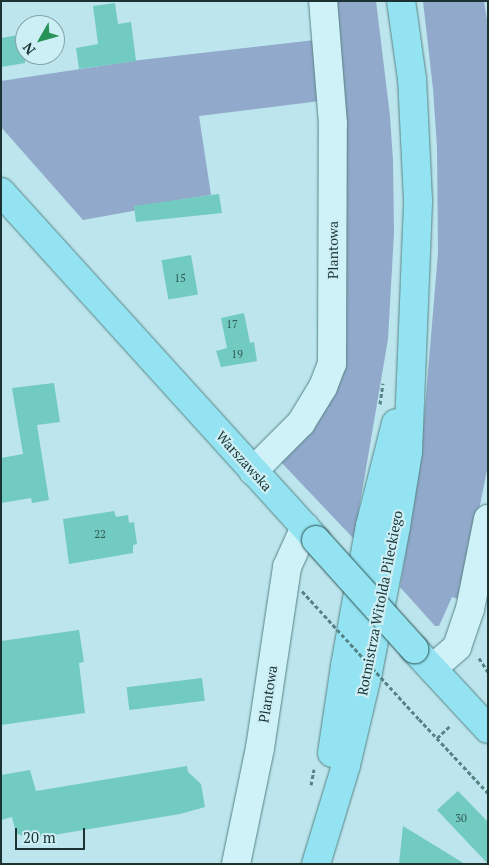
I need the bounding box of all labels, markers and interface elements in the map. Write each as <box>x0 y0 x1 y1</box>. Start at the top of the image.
north arrow <box>15 15 65 65</box>
text: N <box>18 39 39 59</box>
street label: Plantowa <box>325 221 341 279</box>
house number: 15 <box>174 271 186 285</box>
house number: 17 <box>226 317 238 331</box>
house number: 19 <box>231 347 243 361</box>
street label: Warszawska <box>213 427 275 495</box>
street label: Rotmistrza Witolda Pileckiego <box>354 509 406 697</box>
house number: 22 <box>94 527 106 541</box>
street label: Plantowa <box>255 664 281 724</box>
house number: 30 <box>455 811 467 825</box>
scale bar <box>18 818 88 850</box>
text: 20 m <box>23 827 56 847</box>

